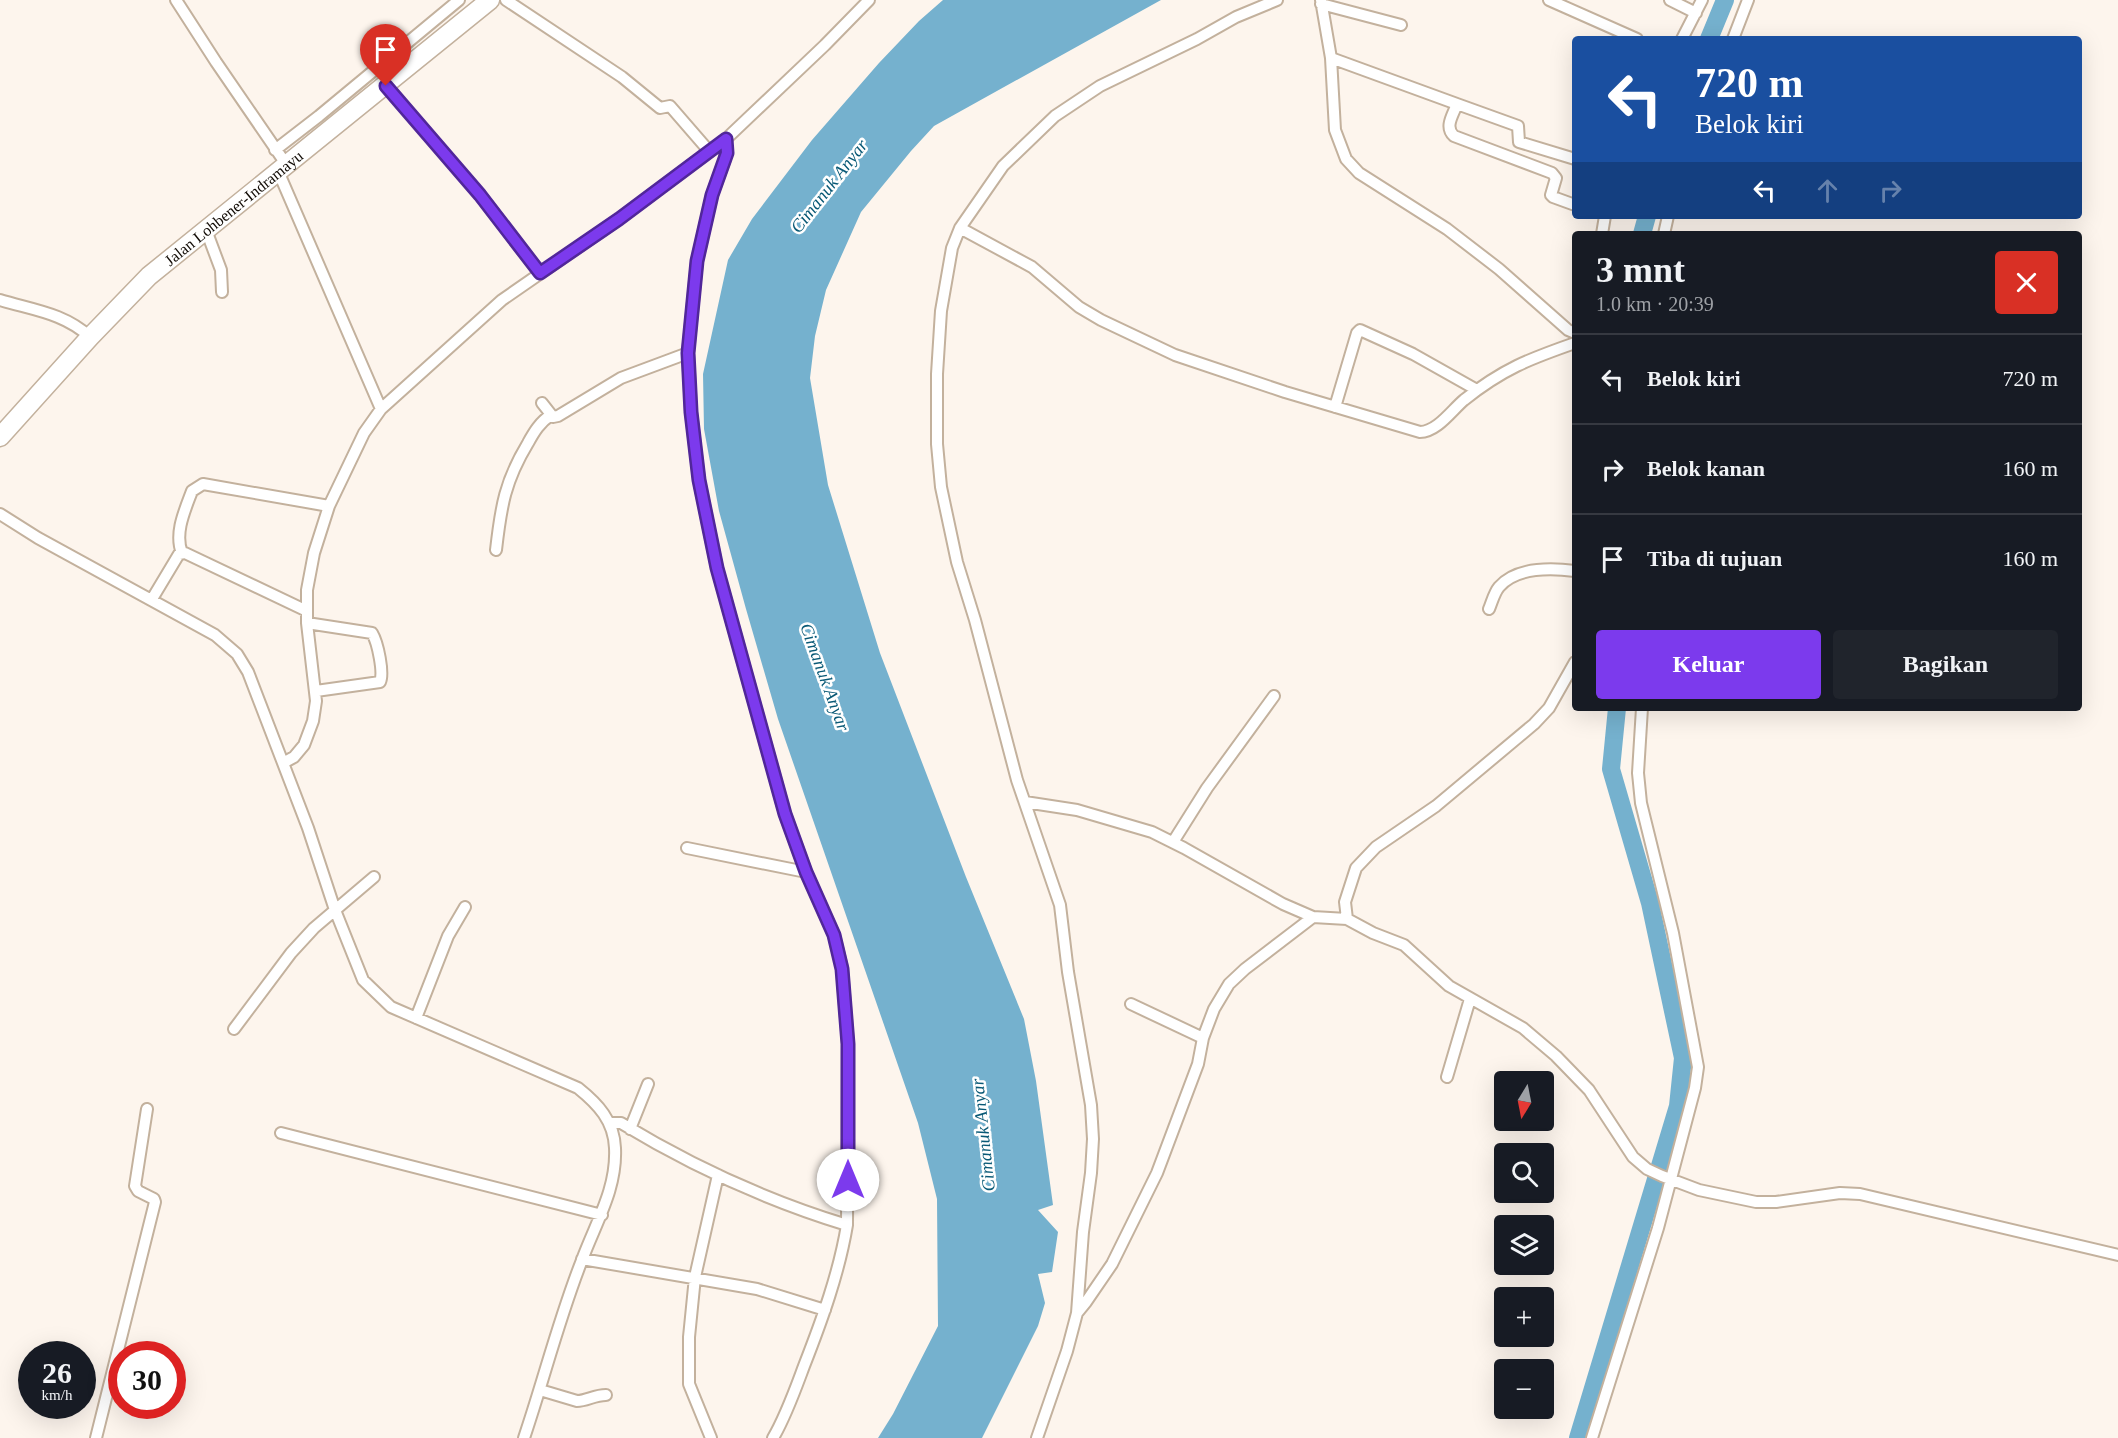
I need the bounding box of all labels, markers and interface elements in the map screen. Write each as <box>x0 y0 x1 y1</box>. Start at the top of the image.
pin <box>360 24 411 86</box>
icon: arrive <box>369 33 402 66</box>
icon: left <box>1596 60 1674 138</box>
text: 720 m <box>1695 60 1804 106</box>
text: Belok kiri <box>1695 109 1804 139</box>
water label: Cimanuk Anyar <box>786 134 872 237</box>
street label: Jalan Lohbener-Indramayu <box>161 147 306 269</box>
icon: left <box>1748 174 1781 207</box>
icon: ahead <box>1811 174 1844 207</box>
icon: right <box>1874 174 1907 207</box>
text: 3 mnt <box>1596 250 1685 290</box>
button: close <box>1995 251 2058 314</box>
text: 1.0 km · 20:39 <box>1596 293 1714 315</box>
icon: left <box>1596 363 1629 396</box>
text: Belok kiri <box>1647 366 1741 391</box>
text: 720 m <box>2002 366 2058 391</box>
icon: right <box>1596 453 1629 486</box>
text: Belok kanan <box>1647 456 1765 481</box>
text: 160 m <box>2002 456 2058 481</box>
icon: arrive <box>1596 543 1629 576</box>
text: Tiba di tujuan <box>1647 546 1782 571</box>
text: 160 m <box>2002 546 2058 571</box>
water label: Cimanuk Anyar <box>796 620 854 735</box>
button: Keluar <box>1596 630 1821 699</box>
button: Bagikan <box>1833 630 2058 699</box>
north arrow <box>1494 1071 1554 1131</box>
map controls <box>1494 1071 1554 1419</box>
water label: Cimanuk Anyar <box>967 1077 999 1192</box>
button: search <box>1494 1143 1554 1203</box>
position arrow <box>816 1148 880 1212</box>
button: layers <box>1494 1215 1554 1275</box>
button: + <box>1494 1287 1554 1347</box>
speed limit sign: 30 <box>108 1341 186 1419</box>
text: 26 <box>42 1356 72 1389</box>
button: − <box>1494 1359 1554 1419</box>
text: km/h <box>42 1387 72 1403</box>

